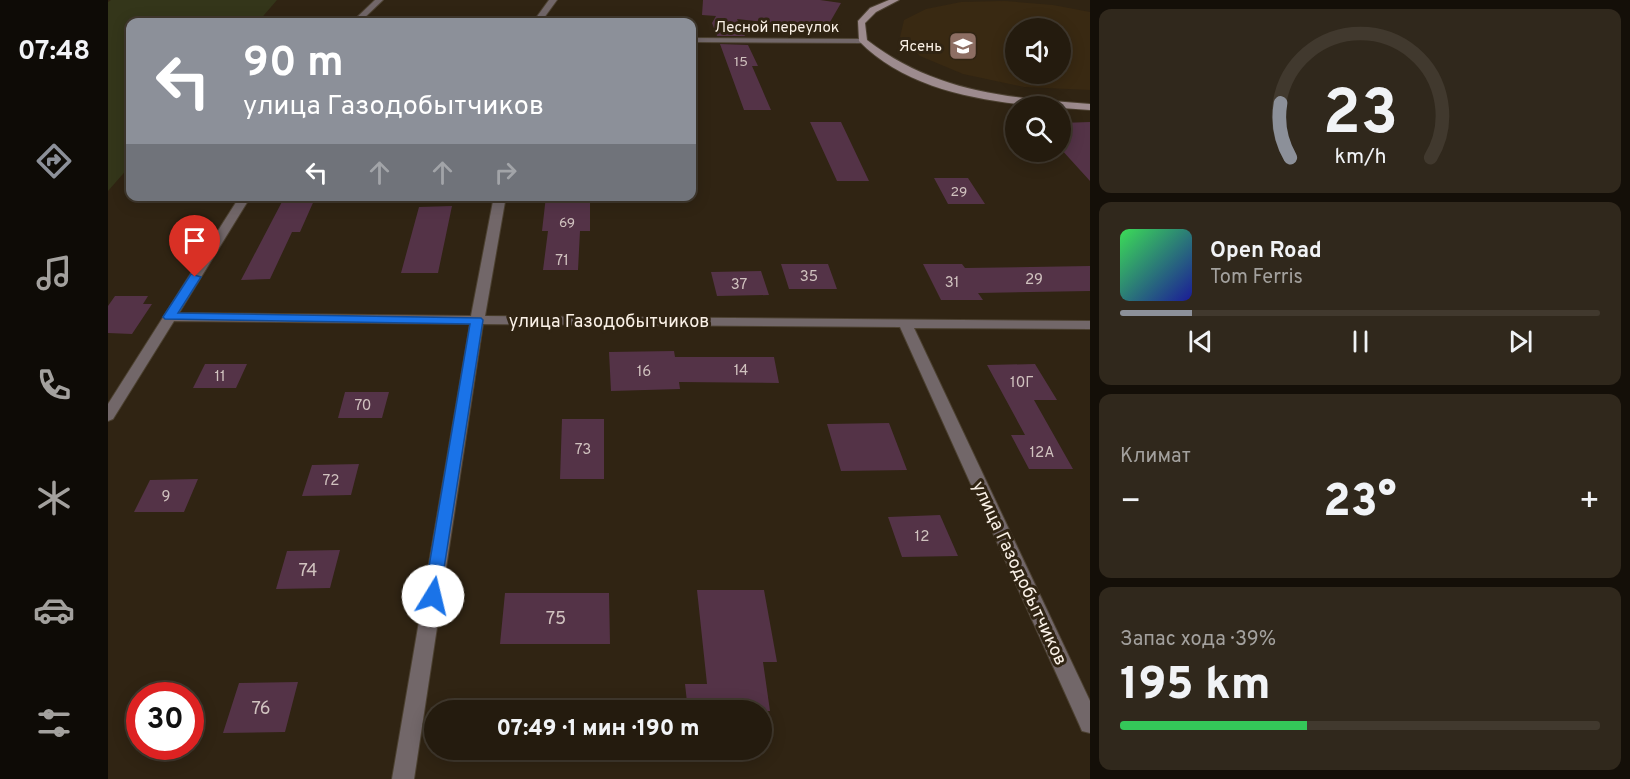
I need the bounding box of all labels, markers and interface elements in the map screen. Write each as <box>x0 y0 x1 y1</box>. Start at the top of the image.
map controls <box>1005 18 1071 162</box>
button: sound <box>1005 18 1071 84</box>
street label: Лесной переулок <box>715 19 839 38</box>
school or university icon: Ясень <box>947 30 979 62</box>
text: 07:48 <box>18 35 90 69</box>
text: 90 m <box>243 38 344 91</box>
place label: Ясень <box>899 38 942 57</box>
icon: left <box>144 42 222 120</box>
house number: 15 <box>734 54 748 71</box>
text: 23 <box>1322 77 1398 156</box>
text: улица Газодобытчиков <box>243 90 544 124</box>
button: search <box>1005 96 1071 162</box>
icon: directions <box>33 140 75 182</box>
text: km/h <box>1334 144 1386 171</box>
icon: left <box>300 156 333 189</box>
icon: ahead <box>363 156 396 189</box>
icon: ahead <box>426 156 459 189</box>
icon: right <box>489 156 522 189</box>
house number: 29 <box>951 184 967 201</box>
pin <box>169 215 220 277</box>
house number: 69 <box>559 215 575 232</box>
icon: arrive <box>178 224 211 257</box>
text: Open Road <box>1210 238 1322 265</box>
icon: music <box>33 252 75 294</box>
house number: 71 <box>555 252 569 271</box>
text: Tom Ferris <box>1210 265 1303 291</box>
house number: 35 <box>800 268 818 287</box>
house number: 29 <box>1025 271 1043 290</box>
house number: 31 <box>945 274 959 293</box>
house number: 37 <box>731 276 748 295</box>
street label: улица Газодобытчиков <box>509 311 709 334</box>
icon: previous <box>1184 325 1217 358</box>
icon: pause <box>1344 325 1377 358</box>
icon: next <box>1504 325 1537 358</box>
house number: 14 <box>734 362 748 381</box>
house number: 16 <box>637 363 651 382</box>
icon: phone <box>33 364 75 406</box>
house number: 11 <box>214 368 226 387</box>
house number: 10Г <box>1010 374 1034 393</box>
house number: 70 <box>354 397 372 416</box>
house number: 73 <box>575 441 591 460</box>
house number: 12А <box>1030 444 1054 463</box>
text: Климат <box>1120 444 1191 470</box>
house number: 72 <box>323 472 339 491</box>
text: 23° <box>1323 475 1397 532</box>
icon: climate <box>33 477 75 519</box>
street label: улица Газодобытчиков <box>966 478 1071 669</box>
text: − <box>1120 482 1141 524</box>
text: + <box>1579 482 1600 524</box>
house number: 9 <box>162 488 170 507</box>
house number: 12 <box>915 528 929 547</box>
house number: 74 <box>299 560 317 583</box>
position arrow <box>401 564 465 628</box>
icon: car <box>33 589 75 631</box>
house number: 75 <box>546 608 566 631</box>
text: Запас хода · 39% <box>1120 627 1276 653</box>
text: 195 km <box>1120 658 1271 715</box>
speed limit sign: 30 <box>126 682 204 760</box>
house number: 76 <box>251 698 271 721</box>
icon: filters <box>33 702 75 744</box>
text: 07:49 · 1 мин · 190 m <box>496 716 700 743</box>

